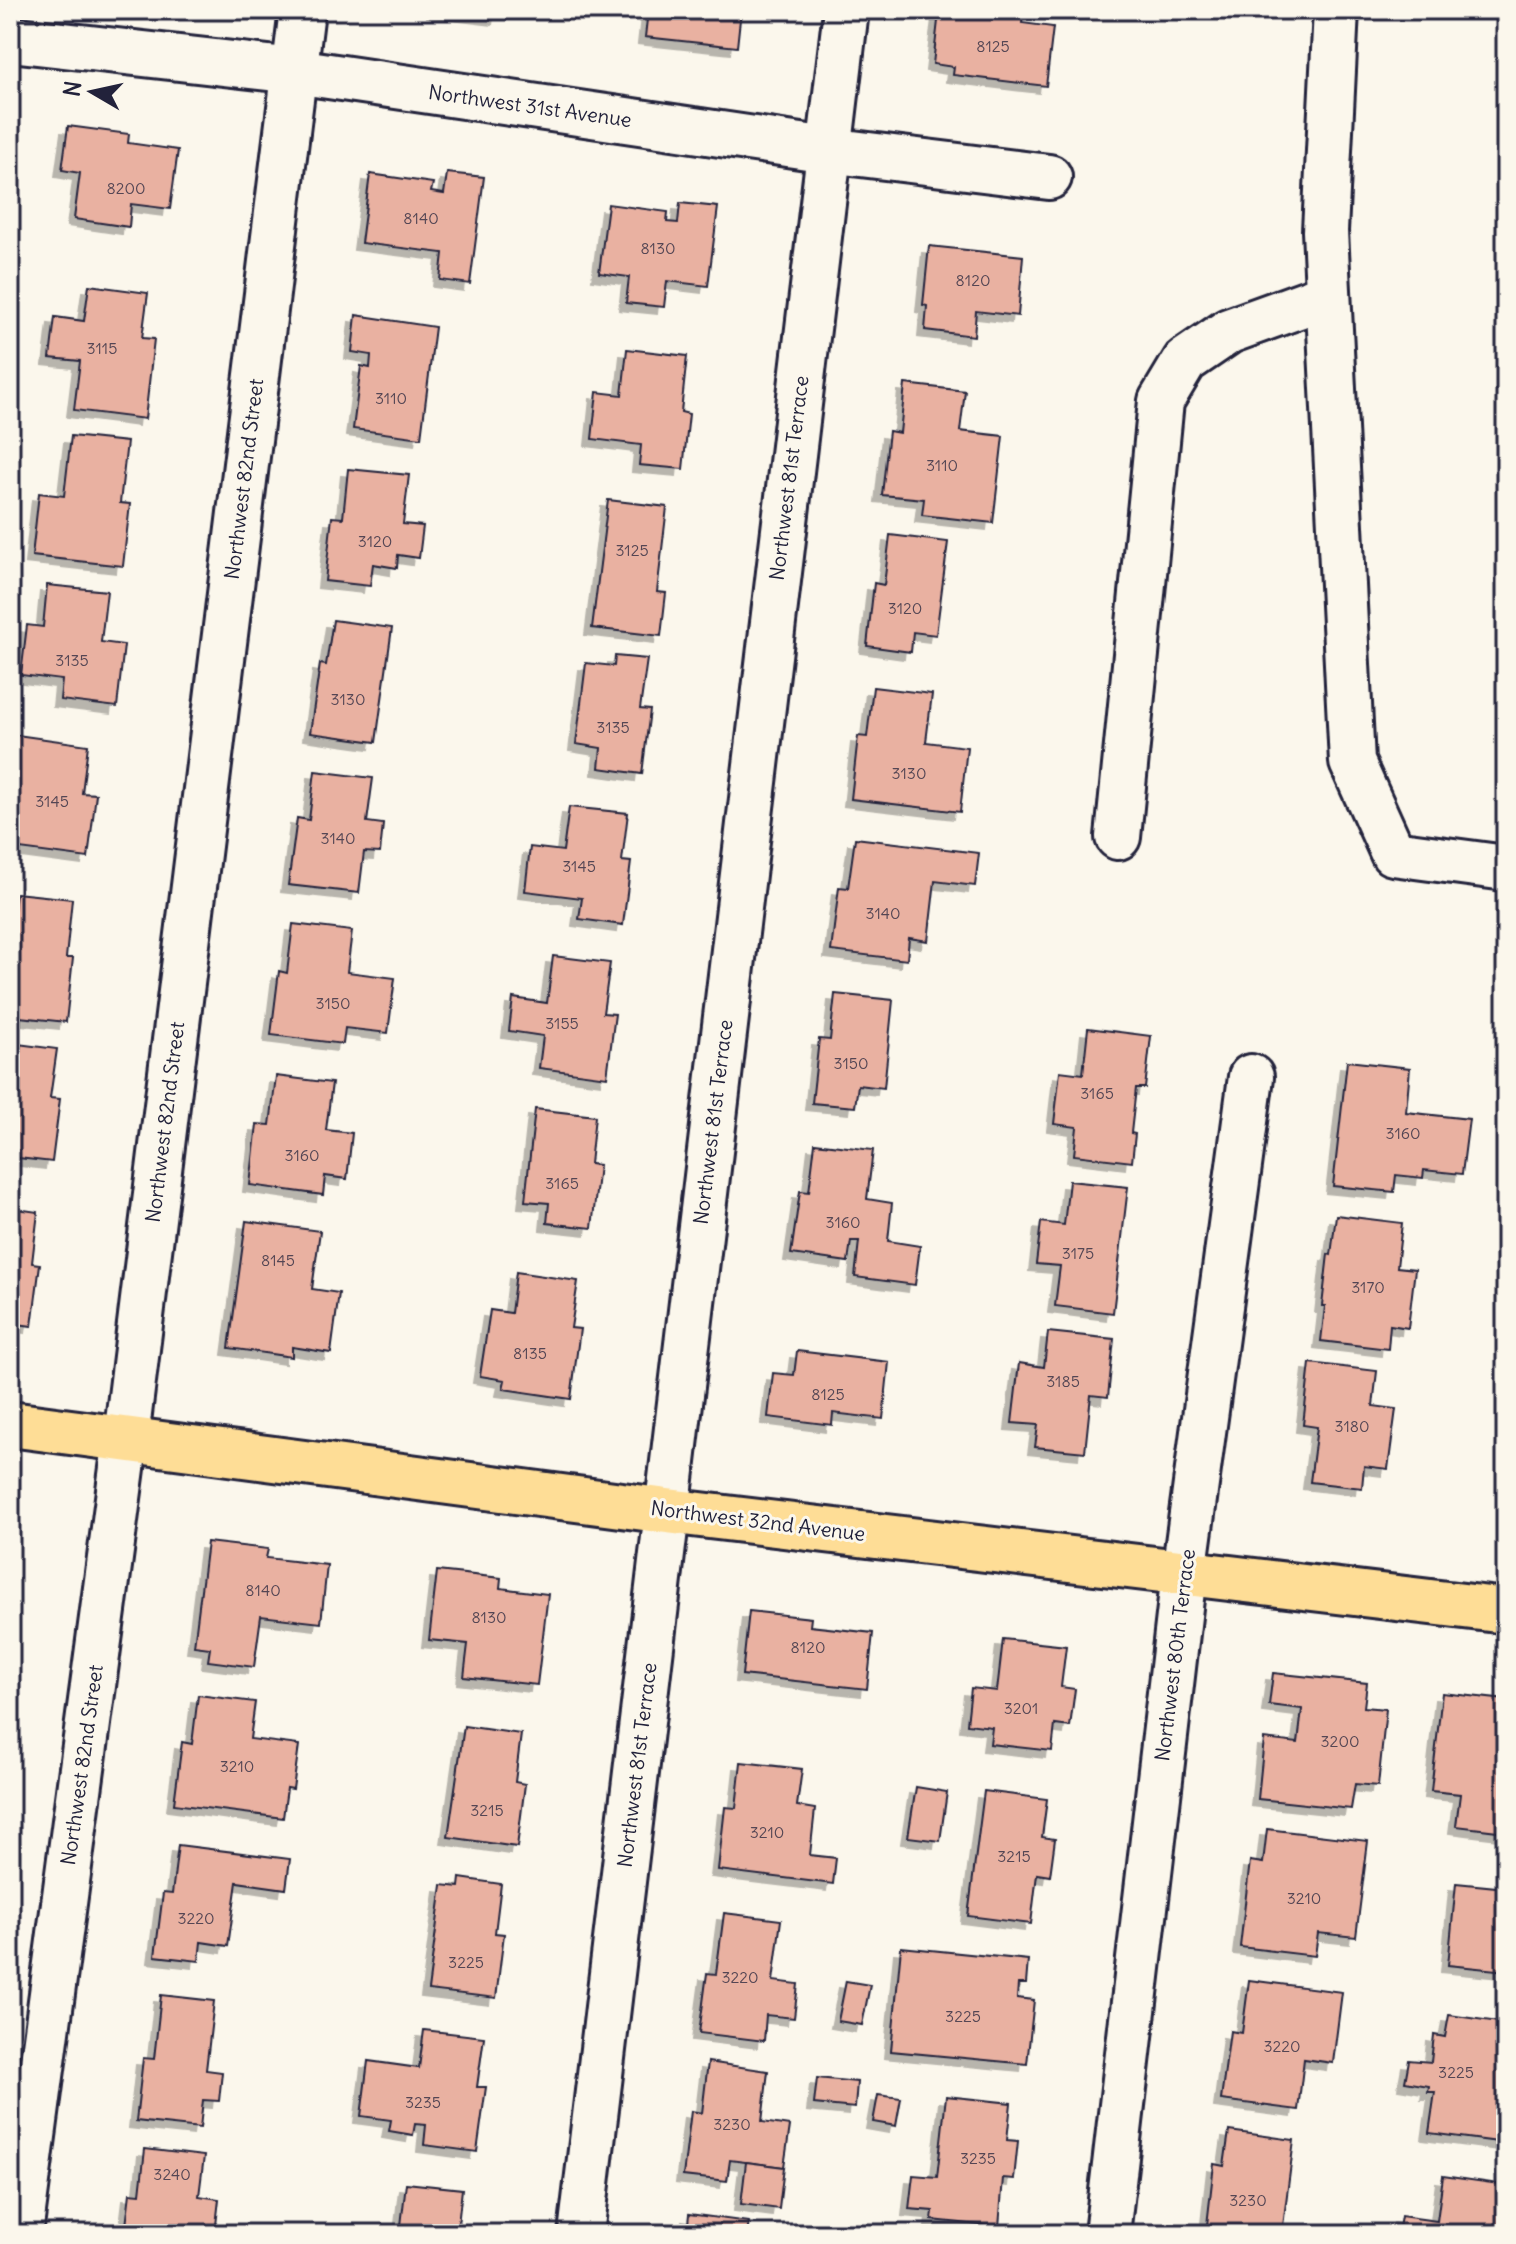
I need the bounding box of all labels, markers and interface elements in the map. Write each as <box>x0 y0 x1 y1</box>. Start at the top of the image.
house number: 8125 <box>976 36 1010 56</box>
north arrow <box>52 52 132 132</box>
text: N <box>57 79 87 99</box>
street label: Northwest 31st Avenue <box>427 79 633 132</box>
house number: 8200 <box>106 178 146 198</box>
house number: 8140 <box>403 208 439 228</box>
house number: 8130 <box>640 238 676 258</box>
house number: 8120 <box>956 270 990 290</box>
house number: 3115 <box>87 338 117 358</box>
street label: Northwest 81st Terrace <box>764 374 813 582</box>
street label: Northwest 82nd Street <box>219 377 268 581</box>
house number: 3110 <box>375 388 407 408</box>
house number: 3110 <box>926 455 958 475</box>
house number: 3120 <box>358 531 392 551</box>
house number: 3125 <box>615 540 649 560</box>
house number: 3120 <box>888 598 922 618</box>
house number: 3135 <box>55 650 89 670</box>
house number: 3130 <box>331 689 365 709</box>
house number: 3135 <box>596 717 630 737</box>
house number: 3130 <box>892 763 926 783</box>
house number: 3145 <box>35 791 69 811</box>
house number: 3140 <box>320 828 356 848</box>
house number: 3145 <box>562 856 596 876</box>
house number: 3140 <box>865 903 901 923</box>
house number: 3150 <box>316 993 351 1013</box>
house number: 3155 <box>545 1013 579 1033</box>
street label: Northwest 81st Terrace <box>688 1018 737 1226</box>
street label: Northwest 82nd Street <box>140 1020 189 1224</box>
house number: 3150 <box>834 1053 869 1073</box>
house number: 3165 <box>1080 1083 1114 1103</box>
house number: 3160 <box>1385 1123 1421 1143</box>
house number: 3160 <box>284 1145 320 1165</box>
house number: 3165 <box>545 1173 579 1193</box>
house number: 3160 <box>825 1212 861 1232</box>
house number: 3175 <box>1062 1243 1094 1263</box>
house number: 8145 <box>261 1250 295 1270</box>
house number: 3170 <box>1351 1277 1385 1297</box>
house number: 8135 <box>513 1343 547 1363</box>
house number: 3185 <box>1046 1371 1080 1391</box>
house number: 8125 <box>811 1384 845 1404</box>
house number: 3180 <box>1334 1416 1370 1436</box>
street label: Northwest 32nd Avenue <box>649 1495 867 1546</box>
street label: Northwest 80th Terrace <box>1149 1547 1200 1763</box>
house number: 8140 <box>245 1580 281 1600</box>
house number: 8130 <box>471 1607 507 1627</box>
house number: 8120 <box>791 1637 825 1657</box>
street label: Northwest 81st Terrace <box>612 1661 661 1869</box>
street label: Northwest 82nd Street <box>55 1663 108 1867</box>
house number: 3201 <box>1004 1698 1038 1718</box>
house number: 3200 <box>1321 1731 1359 1751</box>
house number: 3210 <box>220 1756 254 1776</box>
house number: 3215 <box>470 1800 504 1820</box>
house number: 3210 <box>750 1822 784 1842</box>
house number: 3215 <box>997 1846 1031 1866</box>
house number: 3210 <box>1287 1888 1321 1908</box>
house number: 3220 <box>177 1908 215 1928</box>
house number: 3225 <box>448 1952 484 1972</box>
house number: 3220 <box>721 1967 759 1987</box>
house number: 3225 <box>945 2006 981 2026</box>
house number: 3220 <box>1263 2036 1301 2056</box>
house number: 3225 <box>1438 2062 1474 2082</box>
house number: 3235 <box>405 2092 441 2112</box>
house number: 3230 <box>713 2114 751 2134</box>
house number: 3235 <box>960 2148 996 2168</box>
house number: 3240 <box>153 2164 191 2184</box>
house number: 3230 <box>1229 2190 1267 2210</box>

